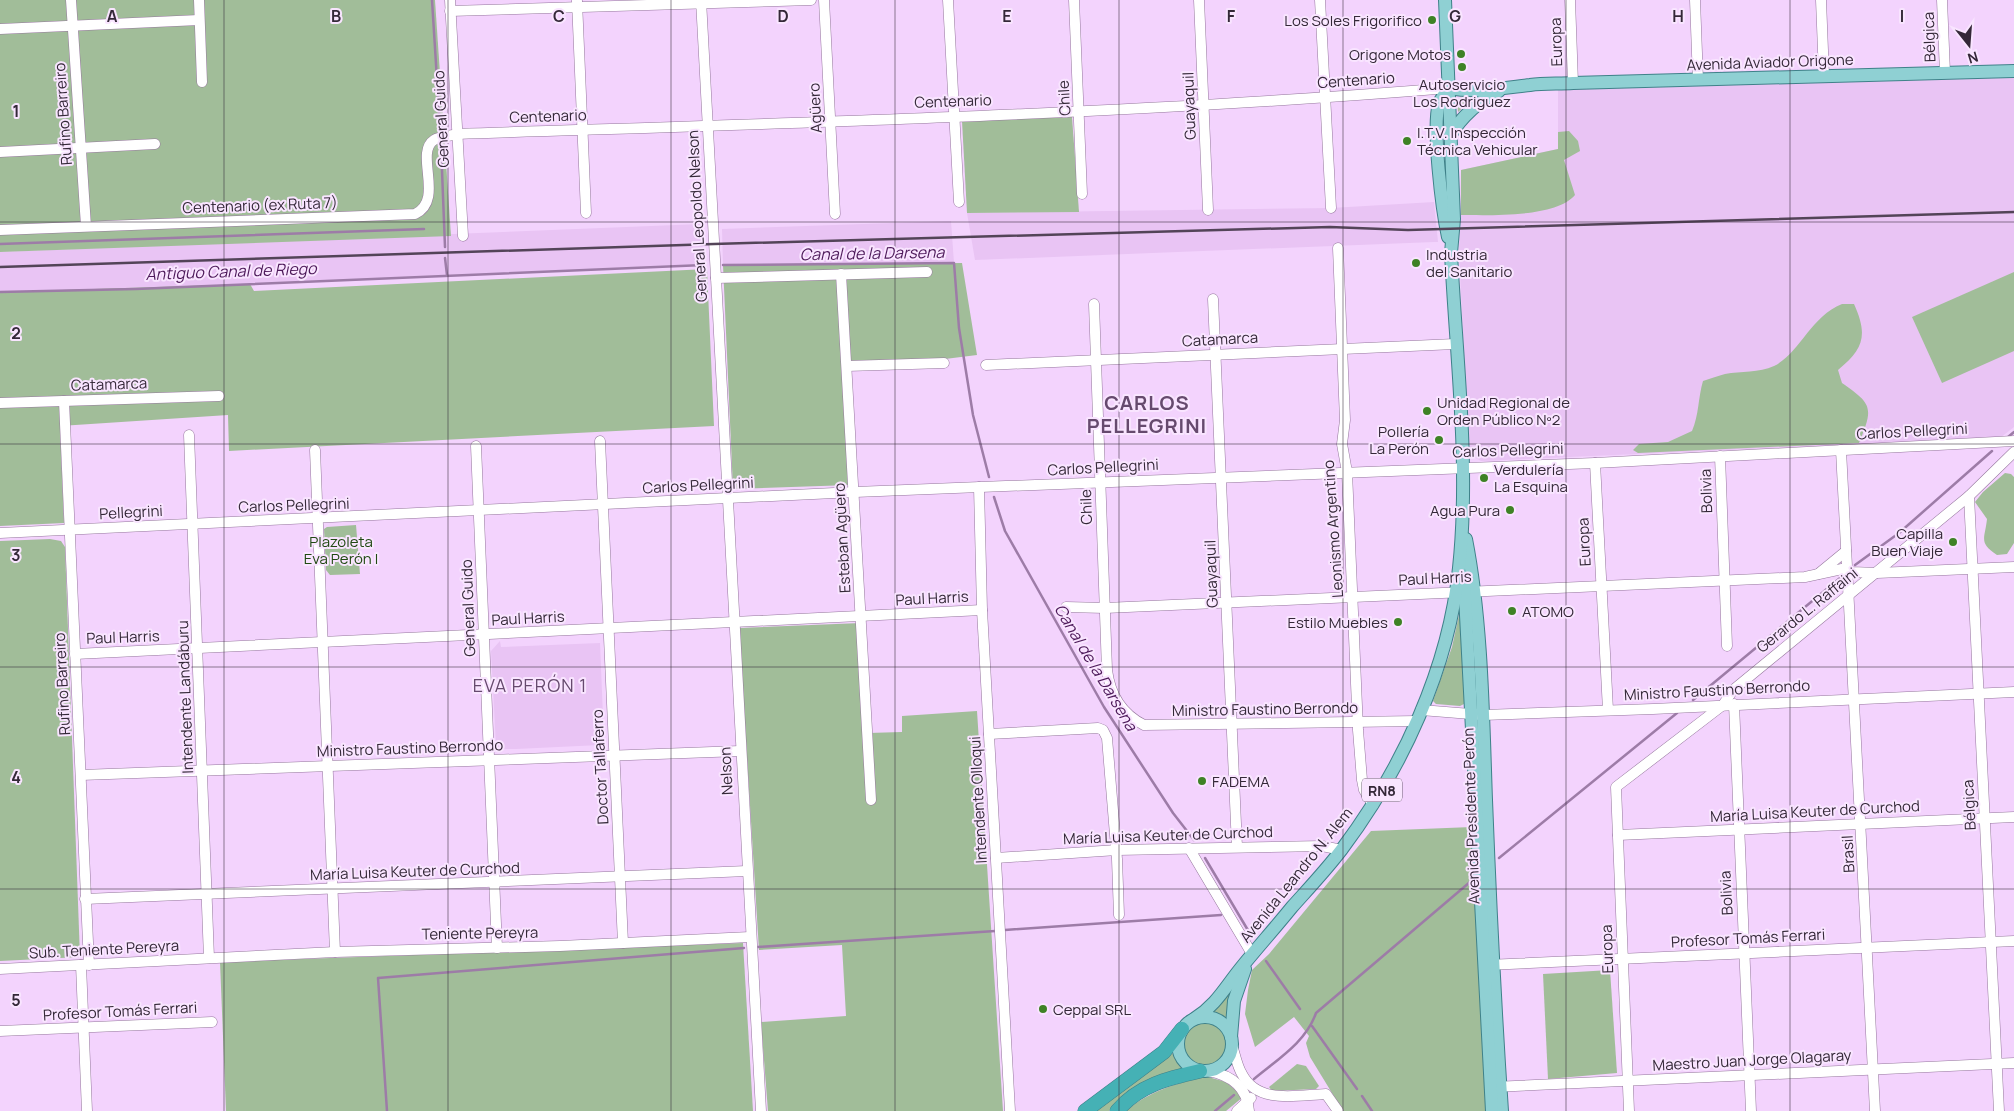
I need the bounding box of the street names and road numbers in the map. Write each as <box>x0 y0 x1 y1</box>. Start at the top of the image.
street label: Bélgica <box>1918 11 1940 63</box>
street label: Europa <box>1545 17 1567 67</box>
street label: Avenida Aviador Origone <box>1686 49 1854 75</box>
street label: Rufino Barreiro <box>49 62 77 166</box>
street label: Centenario <box>1317 67 1395 93</box>
street label: General Guido <box>428 70 454 168</box>
street label: Guayaquil <box>1177 72 1201 140</box>
street label: Chile <box>1053 80 1075 116</box>
street label: Agüero <box>803 82 827 134</box>
street label: Centenario <box>914 89 992 113</box>
street label: Centenario <box>509 104 587 128</box>
street label: General Leopoldo Nelson <box>682 129 712 303</box>
street label: Centenario (ex Ruta 7) <box>182 192 338 218</box>
street label: Catamarca <box>1181 327 1259 351</box>
street label: Catamarca <box>71 372 147 396</box>
street label: Carlos Pellegrini <box>1856 418 1968 444</box>
street label: Carlos Pellegrini <box>1452 438 1564 462</box>
street label: Carlos Pellegrini <box>1047 454 1159 480</box>
street label: Leonismo Argentino <box>1318 459 1348 599</box>
street label: Bolivia <box>1695 468 1717 514</box>
street label: Carlos Pellegrini <box>642 472 754 498</box>
street label: Esteban Agüero <box>829 482 855 594</box>
street label: Chile <box>1075 489 1097 525</box>
street label: Carlos Pellegrini <box>238 493 350 517</box>
street label: Pellegrini <box>99 500 163 524</box>
street label: Europa <box>1572 517 1596 567</box>
street label: Guayaquil <box>1199 540 1223 608</box>
street label: General Guido <box>456 559 480 657</box>
street label: Gerardo L. Raffaini <box>1752 563 1862 657</box>
street label: Paul Harris <box>1398 566 1472 590</box>
street label: Paul Harris <box>895 586 969 610</box>
street label: Paul Harris <box>491 606 565 630</box>
street label: Intendente Landáburu <box>172 620 198 774</box>
street label: Paul Harris <box>86 625 160 649</box>
street label: Rufino Barreiro <box>49 632 75 736</box>
street label: Ministro Faustino Berrondo <box>1623 675 1811 705</box>
street label: Ministro Faustino Berrondo <box>1172 697 1358 721</box>
street label: Doctor Tallaferro <box>586 709 613 825</box>
street label: Avenida Presidente Perón <box>1457 727 1485 905</box>
street label: Ministro Faustino Berrondo <box>317 734 504 762</box>
street label: Intendente Olloqui <box>964 736 992 864</box>
street label: Nelson <box>714 746 738 796</box>
road number: RN8 <box>1362 778 1402 802</box>
street label: Bélgica <box>1957 779 1981 831</box>
street label: María Luisa Keuter de Curchod <box>1710 795 1920 827</box>
street label: Avenida Leandro N. Alem <box>1235 803 1357 947</box>
street label: María Luisa Keuter de Curchod <box>1063 821 1273 849</box>
street label: Brasil <box>1837 835 1859 873</box>
street label: María Luisa Keuter de Curchod <box>310 857 520 885</box>
street label: Bolivia <box>1714 870 1738 916</box>
street label: Teniente Pereyra <box>422 921 538 945</box>
street label: Profesor Tomás Ferrari <box>1670 923 1826 953</box>
street label: Europa <box>1596 924 1618 974</box>
street label: Sub. Teniente Pereyra <box>28 935 180 963</box>
street label: Profesor Tomás Ferrari <box>42 996 198 1026</box>
street label: Maestro Juan Jorge Olagaray <box>1652 1044 1852 1076</box>

